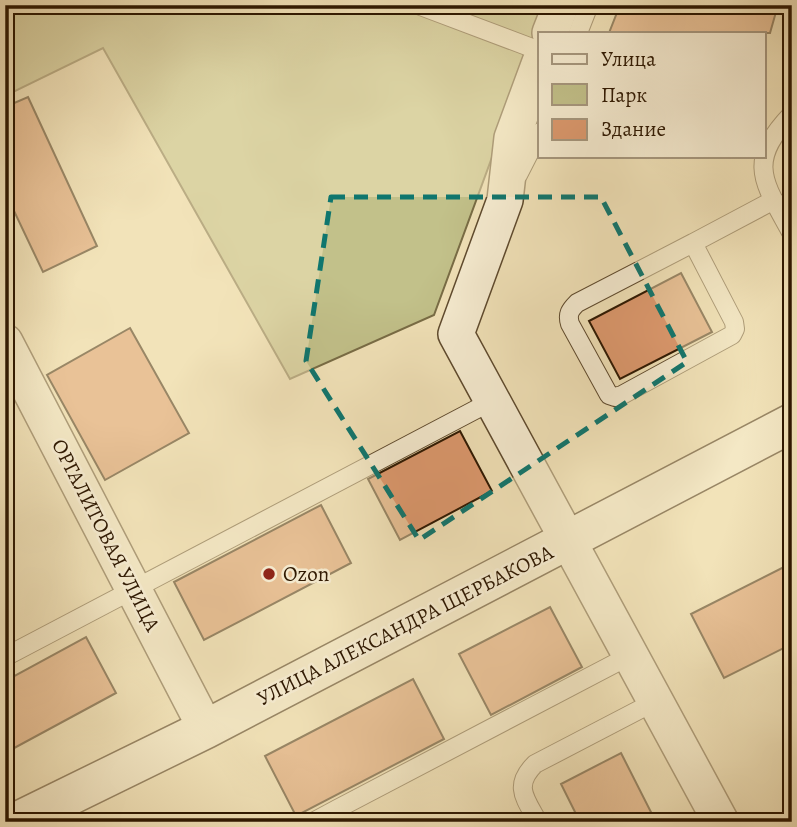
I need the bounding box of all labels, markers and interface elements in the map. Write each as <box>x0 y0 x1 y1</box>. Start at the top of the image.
legend <box>538 32 766 158</box>
text: Улица <box>601 45 656 73</box>
text: Парк <box>601 81 647 109</box>
text: Здание <box>601 115 666 143</box>
street label: ОРГАЛИТОВАЯ УЛИЦА <box>45 434 167 637</box>
street label: УЛИЦА АЛЕКСАНДРА ЩЕРБАКОВА <box>252 538 559 712</box>
place label: Ozon <box>283 560 329 588</box>
marker: Ozon <box>261 566 277 582</box>

